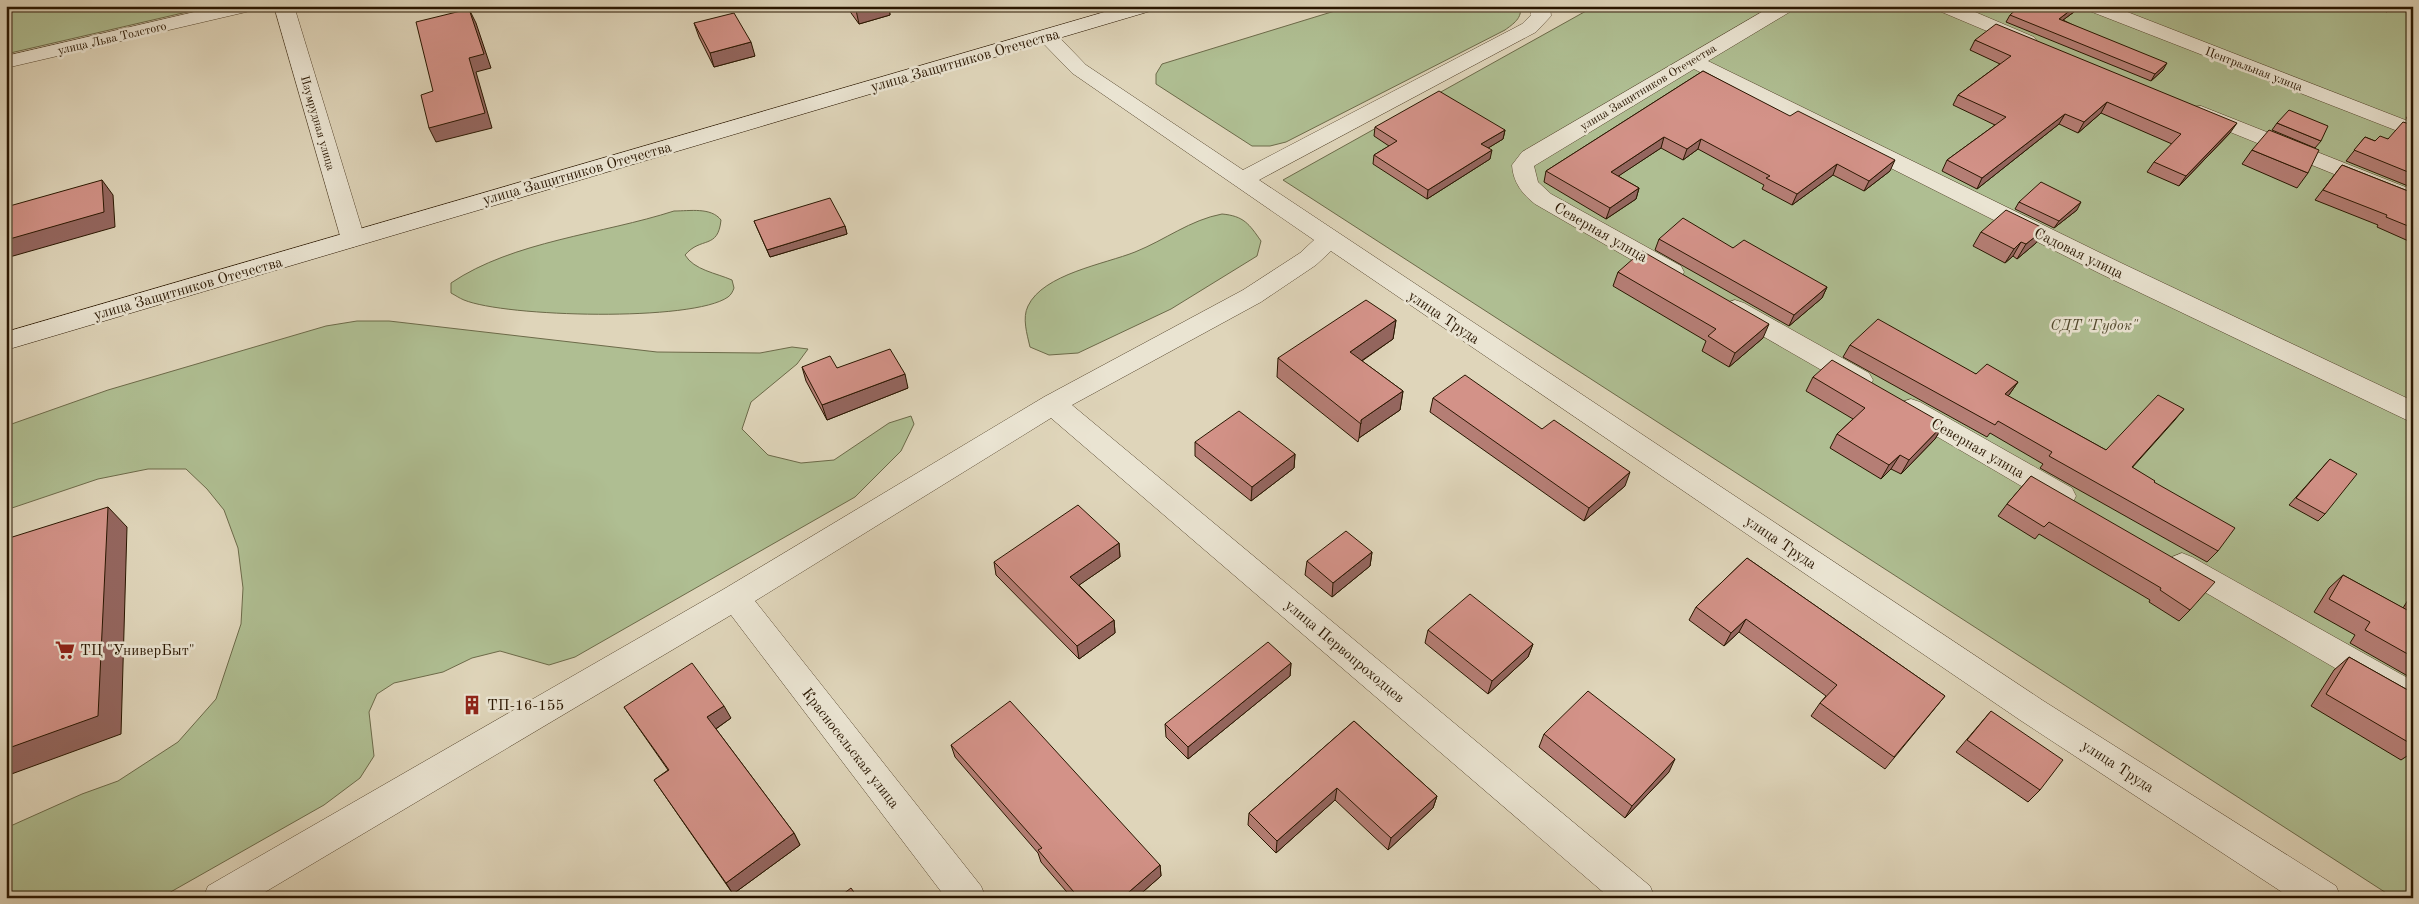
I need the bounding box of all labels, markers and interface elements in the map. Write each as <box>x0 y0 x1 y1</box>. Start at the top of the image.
street label: улица Льва Толстого <box>57 21 168 57</box>
street label: улица Защитников Отечества <box>869 27 1062 96</box>
street label: улица Защитников Отечества <box>1578 42 1719 133</box>
street label: Центральная улица <box>2203 46 2304 94</box>
street label: Изумрудная улица <box>298 74 336 172</box>
street label: улица Защитников Отечества <box>481 140 674 209</box>
street label: Северная улица <box>1551 201 1650 266</box>
street label: Садовая улица <box>2031 226 2126 283</box>
street label: улица Защитников Отечества <box>92 255 285 324</box>
street label: улица Труда <box>1405 289 1482 348</box>
park label: СДТ "Гудок" <box>2050 319 2139 334</box>
street label: Северная улица <box>1928 417 2027 482</box>
street label: улица Труда <box>1742 514 1819 573</box>
street label: улица Первопроходцев <box>1281 598 1407 706</box>
supermarket icon: ТЦ "УниверБыт" <box>54 639 76 661</box>
place label: ТЦ "УниверБыт" <box>80 644 195 659</box>
street label: Красносельская улица <box>798 686 902 812</box>
building icon: ТП-16-155 <box>461 694 483 716</box>
place label: ТП-16-155 <box>487 699 564 714</box>
street label: улица Труда <box>2078 738 2156 796</box>

